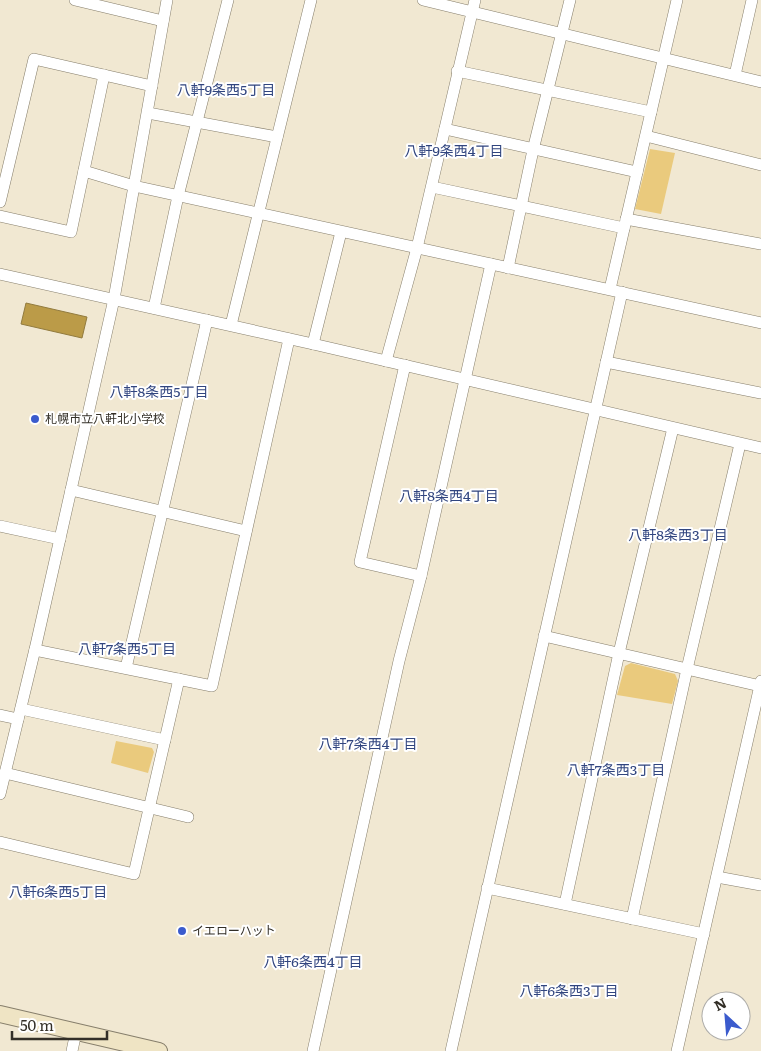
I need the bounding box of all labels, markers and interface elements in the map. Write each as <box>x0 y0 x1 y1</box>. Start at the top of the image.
district label: 八軒9条西5丁目 <box>177 79 275 99</box>
district label: 八軒9条西4丁目 <box>404 140 504 160</box>
district label: 八軒8条西5丁目 <box>110 381 208 401</box>
place label: 札幌市立八軒北小学校 <box>45 409 165 427</box>
marker: 札幌市立八軒北小学校 <box>29 413 41 425</box>
district label: 八軒8条西4丁目 <box>399 485 499 505</box>
district label: 八軒8条西3丁目 <box>628 524 728 544</box>
district label: 八軒7条西5丁目 <box>78 638 176 658</box>
district label: 八軒7条西4丁目 <box>319 733 417 753</box>
district label: 八軒7条西3丁目 <box>567 759 665 779</box>
district label: 八軒6条西5丁目 <box>9 881 107 901</box>
place label: イエローハット <box>192 921 276 939</box>
marker: イエローハット <box>176 925 188 937</box>
district label: 八軒6条西4丁目 <box>263 951 363 971</box>
district label: 八軒6条西3丁目 <box>519 980 619 1000</box>
north arrow <box>701 991 751 1041</box>
text: N <box>710 992 730 1015</box>
scale bar <box>12 1008 108 1040</box>
text: 50 m <box>20 1013 54 1036</box>

